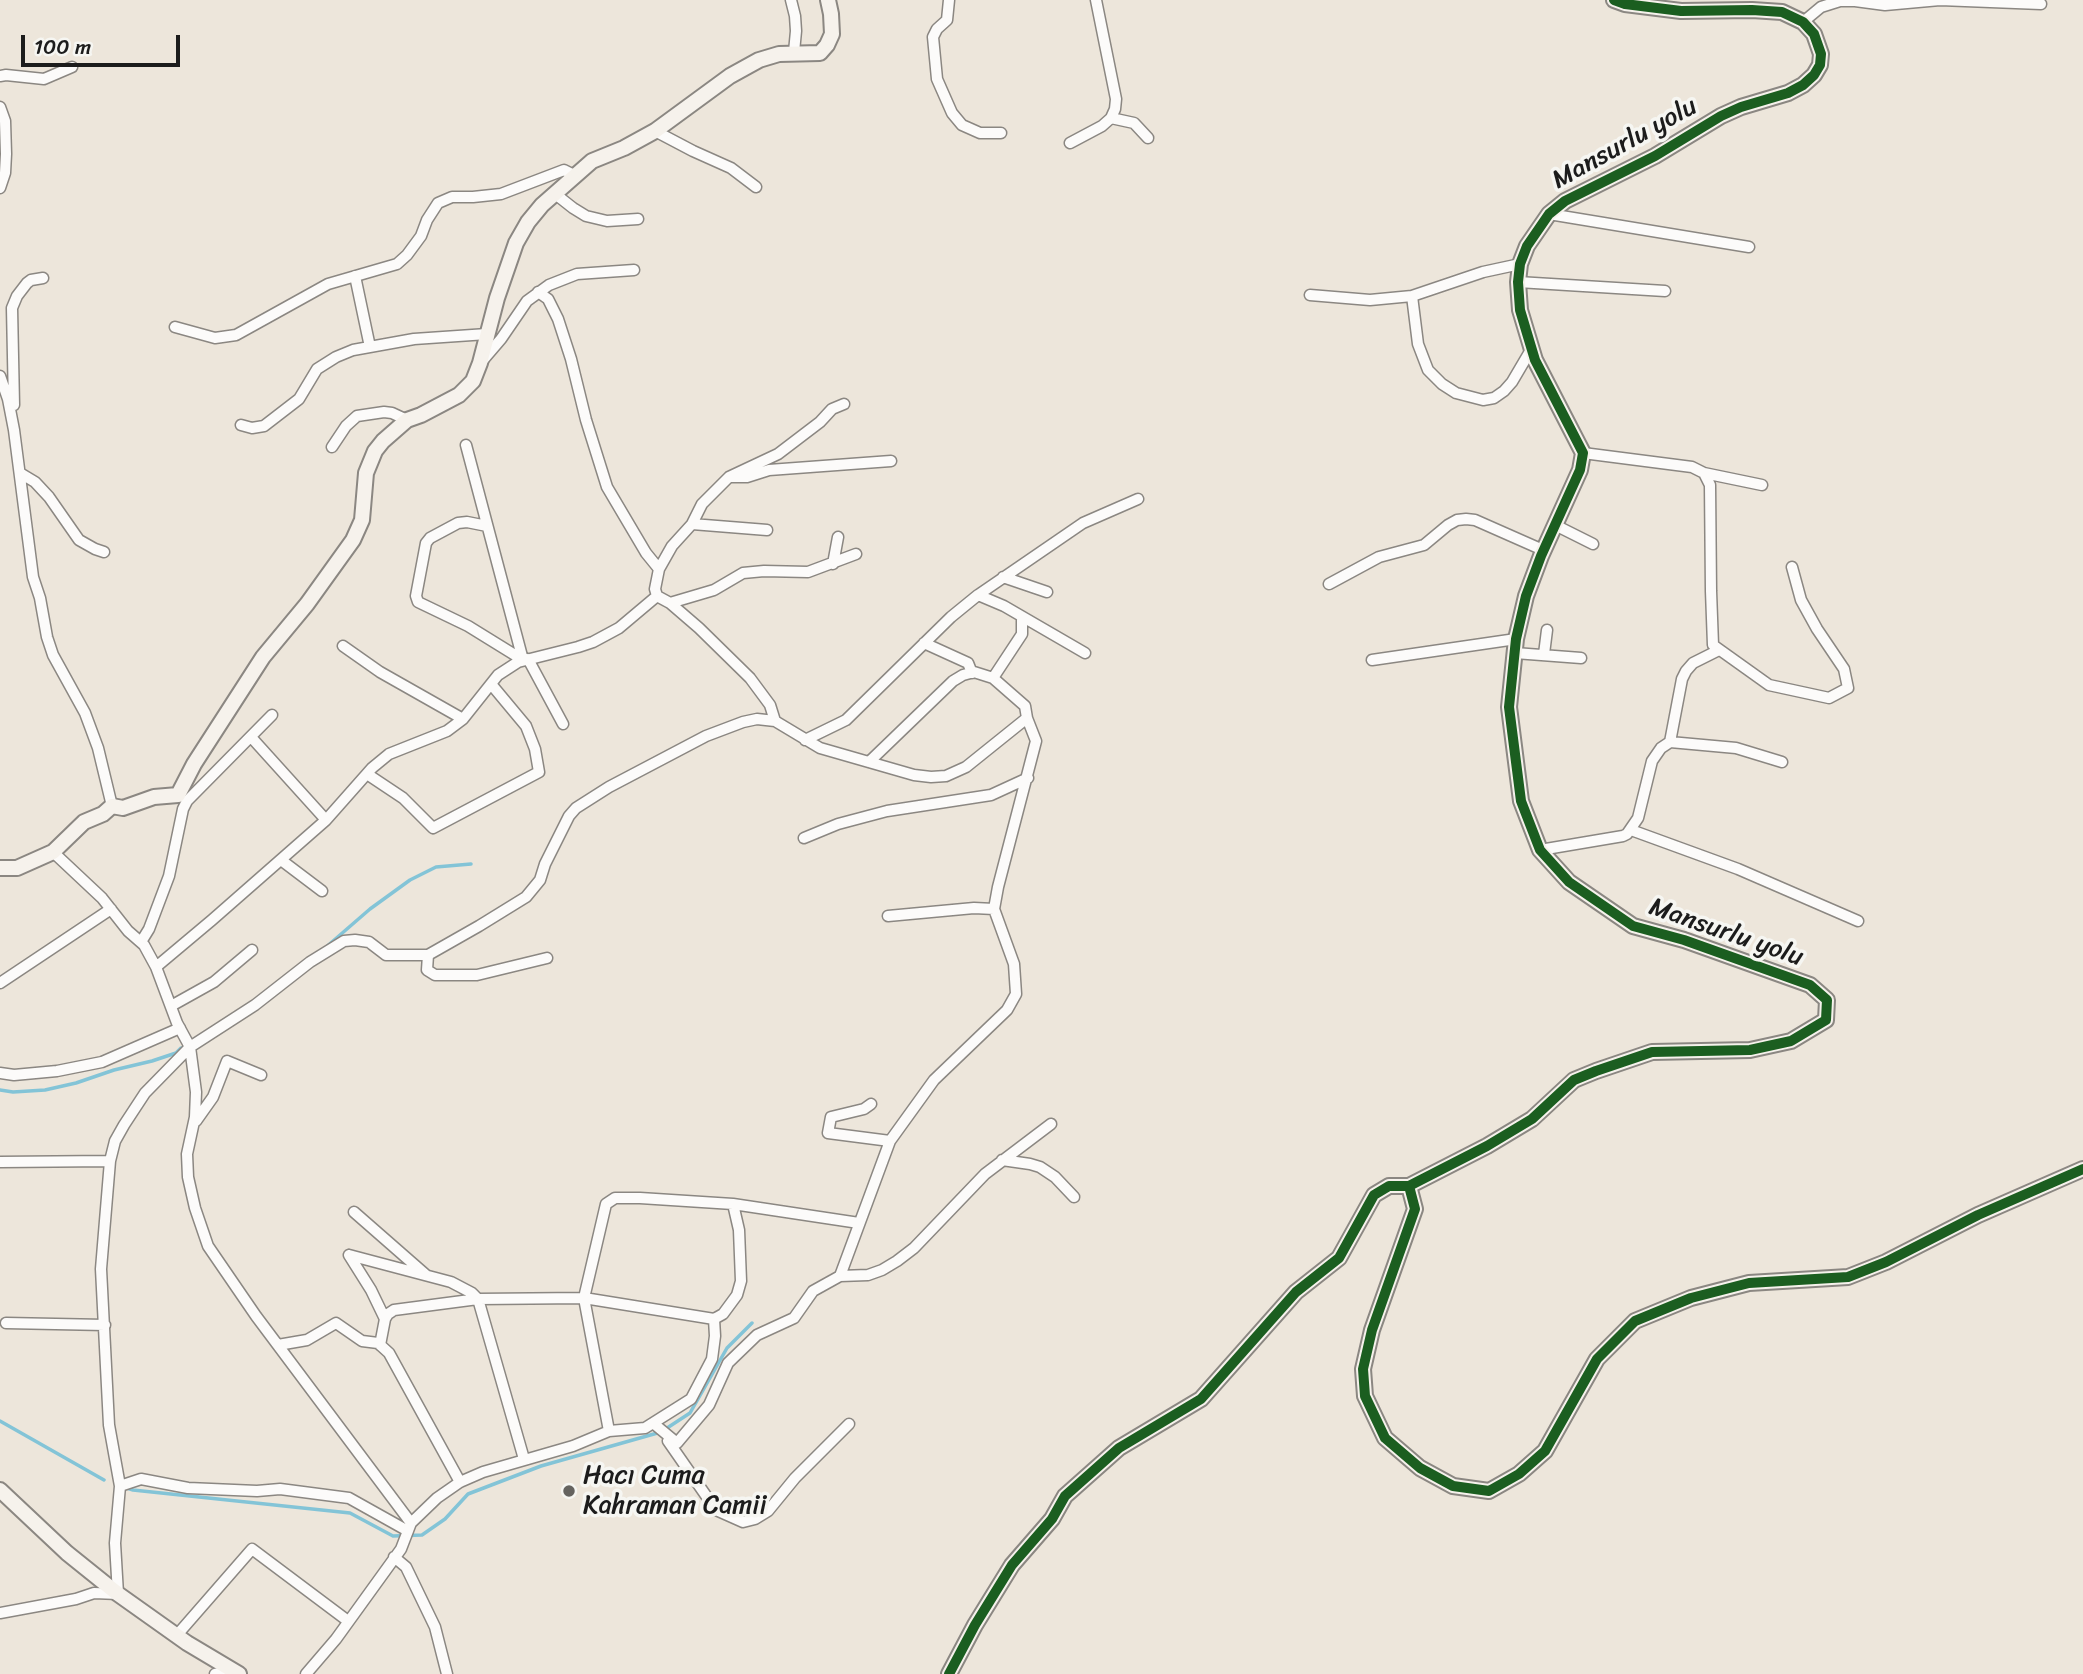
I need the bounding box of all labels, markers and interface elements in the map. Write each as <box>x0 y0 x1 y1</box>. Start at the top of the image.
scale bar <box>24 21 184 65</box>
text: 100 m <box>34 28 91 66</box>
street label: Mansurlu yolu <box>1547 91 1703 197</box>
street label: Mansurlu yolu <box>1645 892 1807 974</box>
place label: Hacı Cuma Kahraman Camii <box>583 1460 767 1522</box>
marker: Hacı Cuma Kahraman Camii <box>561 1483 577 1499</box>

